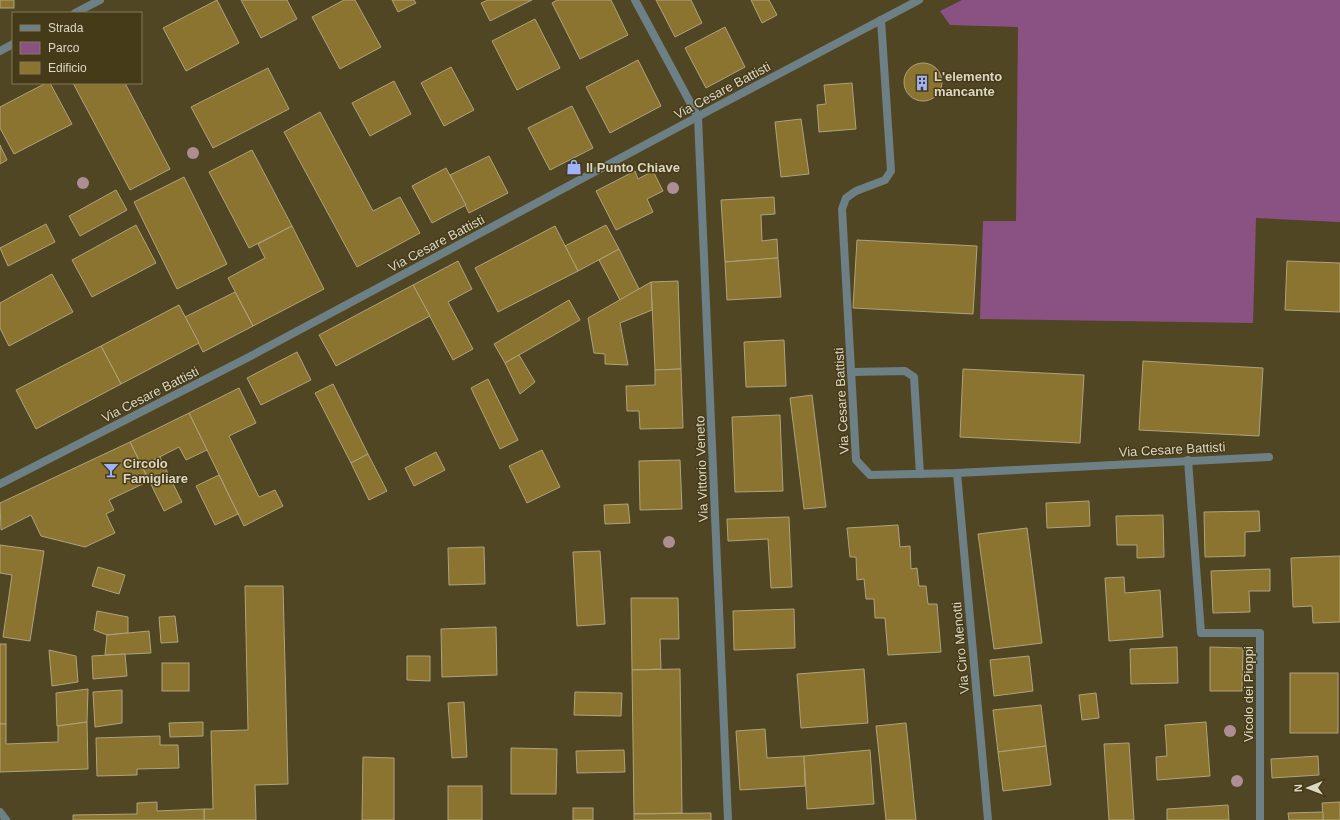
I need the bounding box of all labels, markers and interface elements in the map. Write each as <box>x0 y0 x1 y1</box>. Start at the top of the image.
legend <box>12 12 142 84</box>
text: Strada <box>48 21 84 35</box>
text: Parco <box>48 41 80 55</box>
street label: Via Cesare Battisti <box>672 59 773 122</box>
text: Edificio <box>48 61 87 75</box>
place label: L'elemento mancante <box>934 69 1002 99</box>
building icon: L'elemento mancante <box>913 74 931 92</box>
shop icon: Il Punto Chiave <box>565 158 583 176</box>
place label: Il Punto Chiave <box>586 160 680 175</box>
street label: Via Cesare Battisti <box>386 212 487 275</box>
street label: Via Cesare Battisti <box>831 347 852 455</box>
street label: Via Cesare Battisti <box>99 363 201 425</box>
street label: Via Vittorio Veneto <box>692 416 711 522</box>
street label: Via Cesare Battisti <box>1118 439 1226 460</box>
place label: Circolo Famigliare <box>123 456 188 486</box>
bar icon: Circolo Famigliare <box>102 461 120 479</box>
street label: Via Ciro Menotti <box>949 601 972 695</box>
street label: Vicolo dei Pioppi <box>1241 646 1256 742</box>
north arrow <box>1288 768 1328 808</box>
text: N <box>1292 784 1304 792</box>

